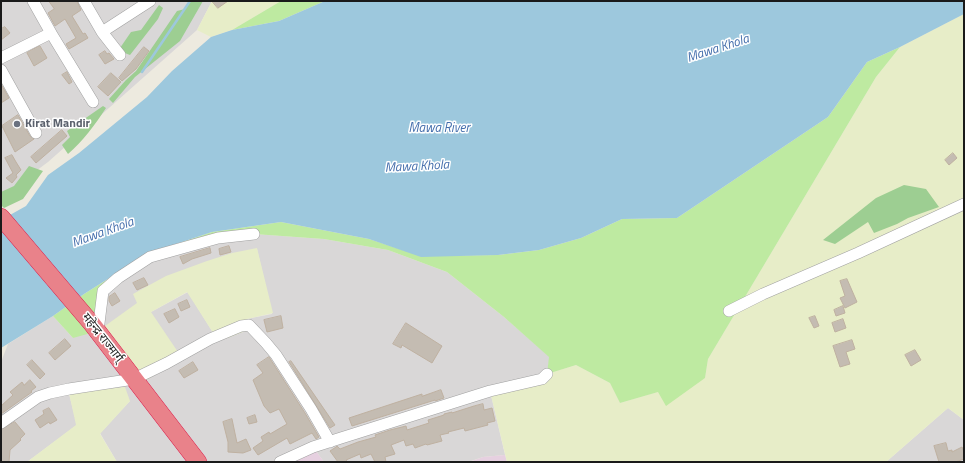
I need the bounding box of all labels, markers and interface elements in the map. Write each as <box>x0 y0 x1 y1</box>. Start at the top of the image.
water label: Mawa Khola <box>685 32 751 66</box>
place label: Kirat Mandir <box>25 117 90 131</box>
marker: Kirat Mandir <box>12 119 22 129</box>
water label: Mawa River <box>408 121 470 137</box>
water label: Mawa Khola <box>384 158 450 176</box>
water label: Mawa Khola <box>70 215 136 251</box>
street label: महेन्द्र राज्मार्ग् <box>78 311 126 365</box>

